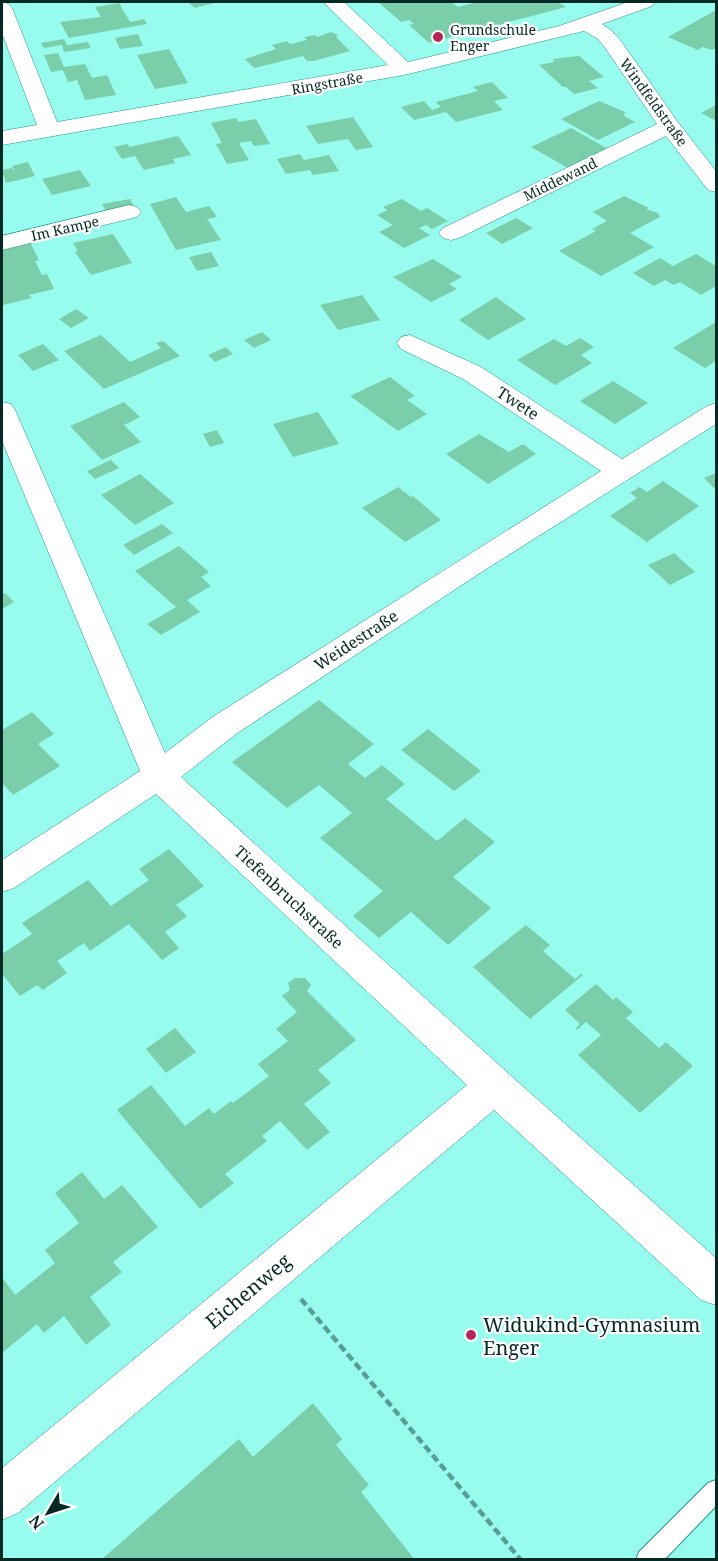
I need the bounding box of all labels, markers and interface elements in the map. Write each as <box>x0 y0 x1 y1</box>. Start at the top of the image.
place label: Grundschule Enger <box>450 20 536 55</box>
marker: Grundschule Enger <box>431 30 445 44</box>
street label: Windfeldstraße <box>616 54 692 150</box>
street label: Ringstraße <box>290 67 364 99</box>
street label: Middewand <box>520 153 600 205</box>
street label: Im Kampe <box>29 211 101 245</box>
street label: Twete <box>493 381 543 425</box>
street label: Weidestraße <box>310 605 402 675</box>
street label: Tiefenbruchstraße <box>230 841 348 953</box>
street label: Eichenweg <box>200 1247 297 1335</box>
place label: Widukind-Gymnasium Enger <box>483 1311 701 1361</box>
marker: Widukind-Gymnasium Enger <box>464 1328 478 1342</box>
north arrow <box>18 1483 78 1543</box>
text: N <box>24 1510 49 1534</box>

